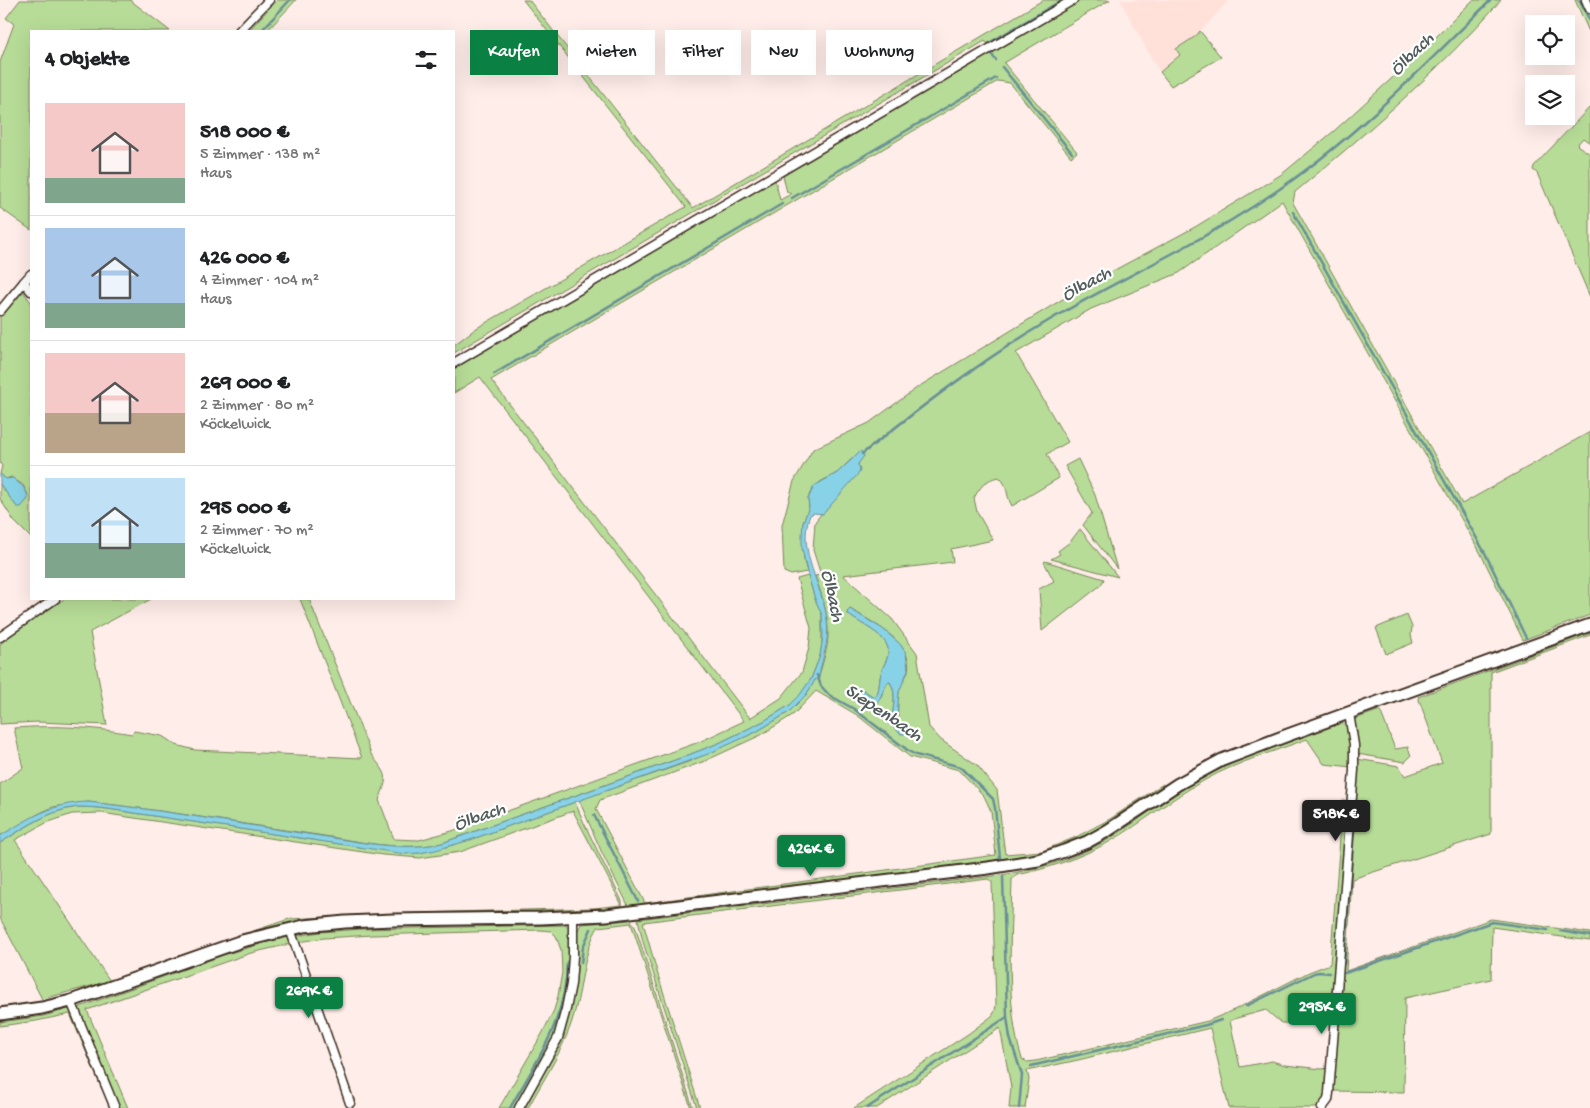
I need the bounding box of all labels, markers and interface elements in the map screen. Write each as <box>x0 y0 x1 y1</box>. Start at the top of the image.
map controls <box>1525 15 1575 125</box>
button: locate <box>1525 15 1575 65</box>
water label: Ölbach <box>1386 28 1441 82</box>
chip: Kaufen <box>470 30 558 75</box>
chip: Mieten <box>568 30 655 75</box>
chip: Filter <box>665 30 741 75</box>
chip: Neu <box>751 30 816 75</box>
chip: Wohnung <box>826 30 932 75</box>
icon: filters <box>412 46 440 74</box>
text: 4 Objekte <box>45 48 129 73</box>
button: layers <box>1525 75 1575 125</box>
text: 518 000 € <box>200 121 289 146</box>
icon: home <box>85 123 145 183</box>
text: 5 Zimmer · 138 m² <box>200 146 320 165</box>
text: Haus <box>200 165 231 184</box>
text: 426 000 € <box>200 247 289 272</box>
icon: home <box>85 248 145 308</box>
water label: Ölbach <box>1058 262 1116 308</box>
text: 4 Zimmer · 104 m² <box>200 272 319 291</box>
text: Haus <box>200 291 231 310</box>
text: 269 000 € <box>200 372 290 397</box>
icon: home <box>85 373 145 433</box>
text: 2 Zimmer · 80 m² <box>200 397 314 416</box>
text: Köckelwick <box>200 416 270 435</box>
text: 295 000 € <box>200 497 290 522</box>
icon: home <box>85 498 145 558</box>
text: 2 Zimmer · 70 m² <box>200 522 314 541</box>
text: Köckelwick <box>200 541 270 560</box>
water label: Ölbach <box>814 568 848 625</box>
water label: Siepenbach <box>840 680 927 749</box>
water label: Ölbach <box>451 798 510 838</box>
pin: 518K € <box>1295 800 1377 842</box>
text: 518K € <box>1313 806 1359 825</box>
pin: 426K € <box>770 834 852 877</box>
text: 426K € <box>788 841 834 860</box>
pin: 269K € <box>268 976 350 1019</box>
text: 269K € <box>286 983 332 1002</box>
pin: 295K € <box>1281 992 1363 1035</box>
text: 295K € <box>1299 999 1345 1018</box>

